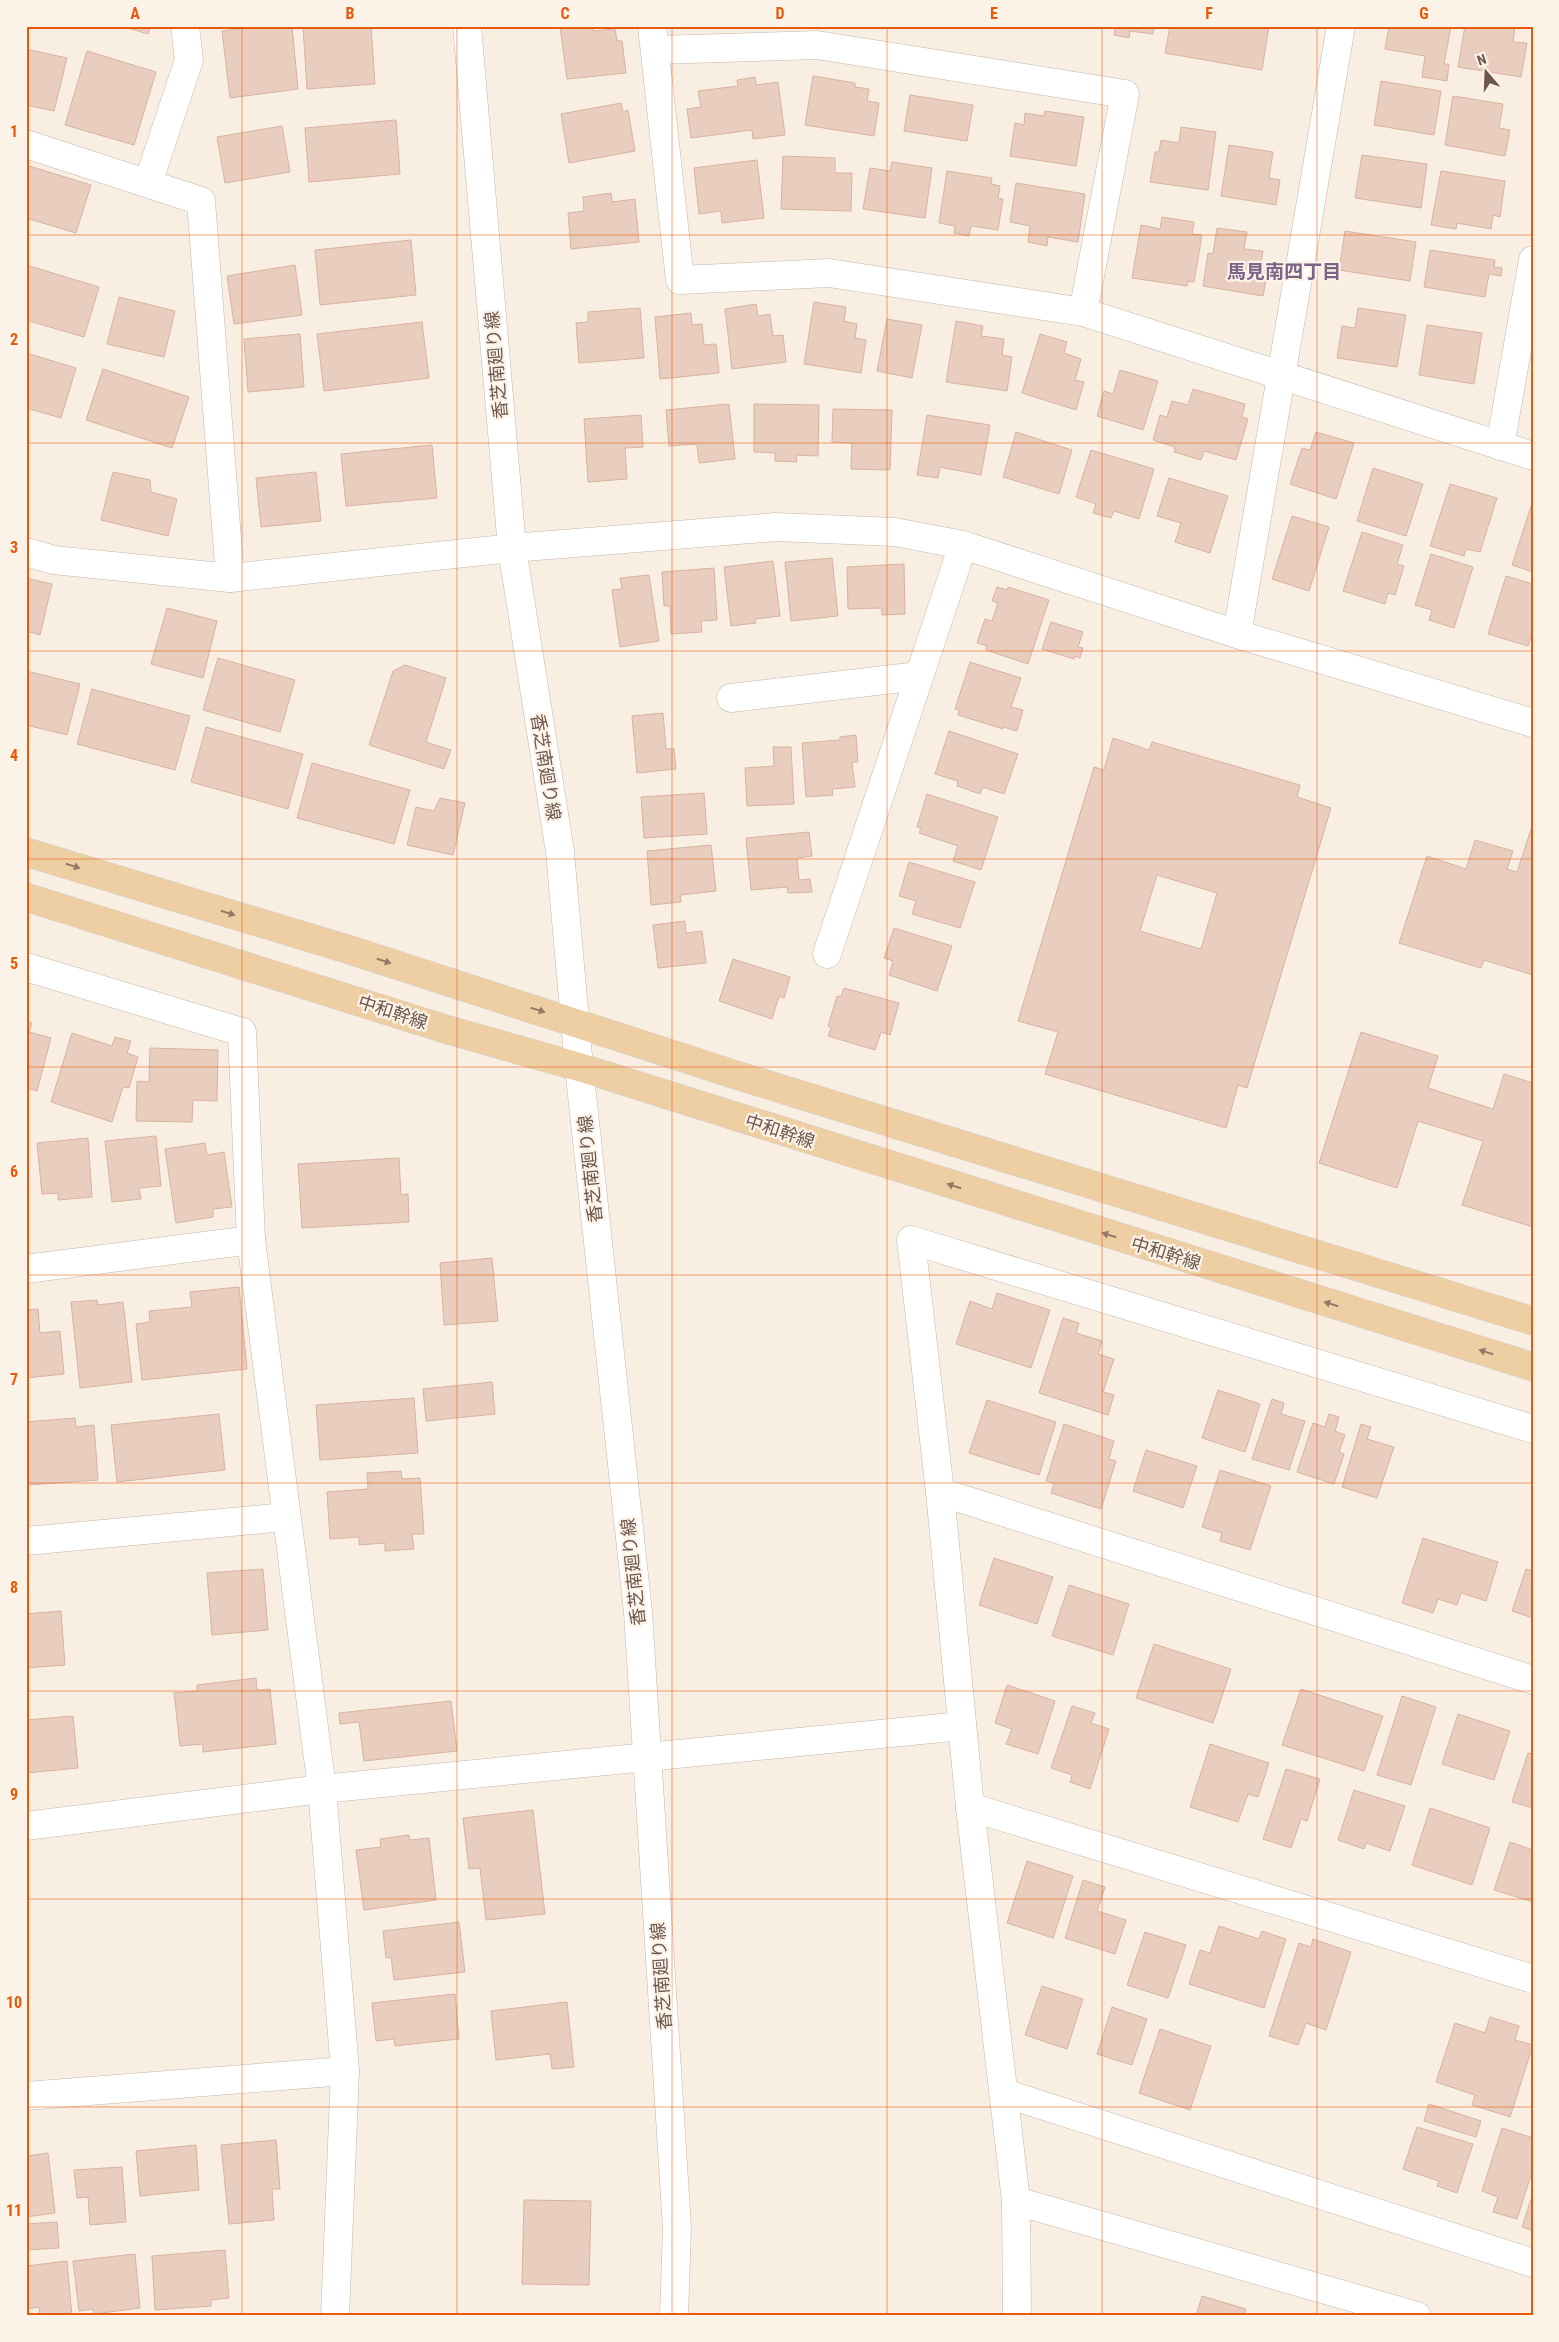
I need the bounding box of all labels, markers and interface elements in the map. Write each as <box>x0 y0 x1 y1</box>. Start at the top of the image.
text: A <box>130 4 140 23</box>
text: B <box>346 4 355 23</box>
text: C <box>560 4 570 23</box>
text: D <box>775 4 785 23</box>
text: E <box>990 4 998 23</box>
text: F <box>1205 4 1213 23</box>
text: G <box>1419 4 1429 23</box>
north arrow <box>1462 48 1512 98</box>
text: N <box>1475 51 1488 69</box>
text: 1 <box>10 122 18 141</box>
district label: 馬見南四丁目 <box>1227 260 1341 283</box>
street label: 香芝南廻り線 <box>481 310 511 420</box>
text: 2 <box>10 330 18 349</box>
text: 3 <box>10 538 18 557</box>
street label: 香芝南廻り線 <box>527 712 565 822</box>
text: 4 <box>10 746 18 765</box>
one-way arrow <box>66 862 81 870</box>
one-way arrow <box>221 910 236 918</box>
text: 5 <box>10 954 18 973</box>
one-way arrow <box>376 958 391 965</box>
street label: 中和幹線 <box>356 991 430 1033</box>
one-way arrow <box>531 1007 546 1015</box>
street label: 中和幹線 <box>743 1110 817 1152</box>
street label: 香芝南廻り線 <box>574 1114 606 1224</box>
text: 6 <box>10 1162 18 1181</box>
one-way arrow <box>946 1182 961 1190</box>
one-way arrow <box>1101 1231 1116 1239</box>
street label: 中和幹線 <box>1129 1232 1203 1274</box>
one-way arrow <box>1323 1300 1338 1308</box>
one-way arrow <box>1479 1348 1494 1356</box>
text: 7 <box>10 1370 18 1389</box>
street label: 香芝南廻り線 <box>617 1517 649 1627</box>
text: 8 <box>10 1578 18 1597</box>
text: 9 <box>10 1785 18 1804</box>
street label: 香芝南廻り線 <box>647 1921 675 2031</box>
text: 10 <box>6 1993 22 2012</box>
text: 11 <box>6 2201 22 2220</box>

